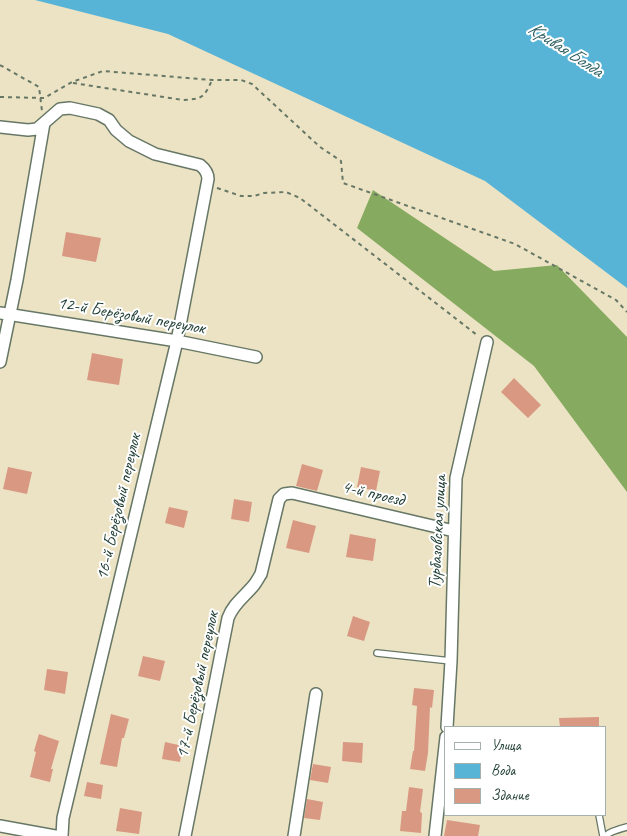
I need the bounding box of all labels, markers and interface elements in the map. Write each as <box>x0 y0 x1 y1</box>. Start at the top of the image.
water label: Кривая Болда <box>523 17 607 83</box>
street label: 12-й Берёзовый переулок <box>56 292 206 340</box>
street label: 16-й Берёзовый переулок <box>92 432 146 582</box>
street label: Турбазовская улица <box>424 475 452 589</box>
street label: 4-й проезд <box>340 476 406 512</box>
street label: 17-й Берёзовый переулок <box>172 610 224 760</box>
legend <box>444 726 607 816</box>
text: Улица <box>491 736 521 755</box>
text: Вода <box>491 761 515 780</box>
text: Здание <box>491 786 529 805</box>

